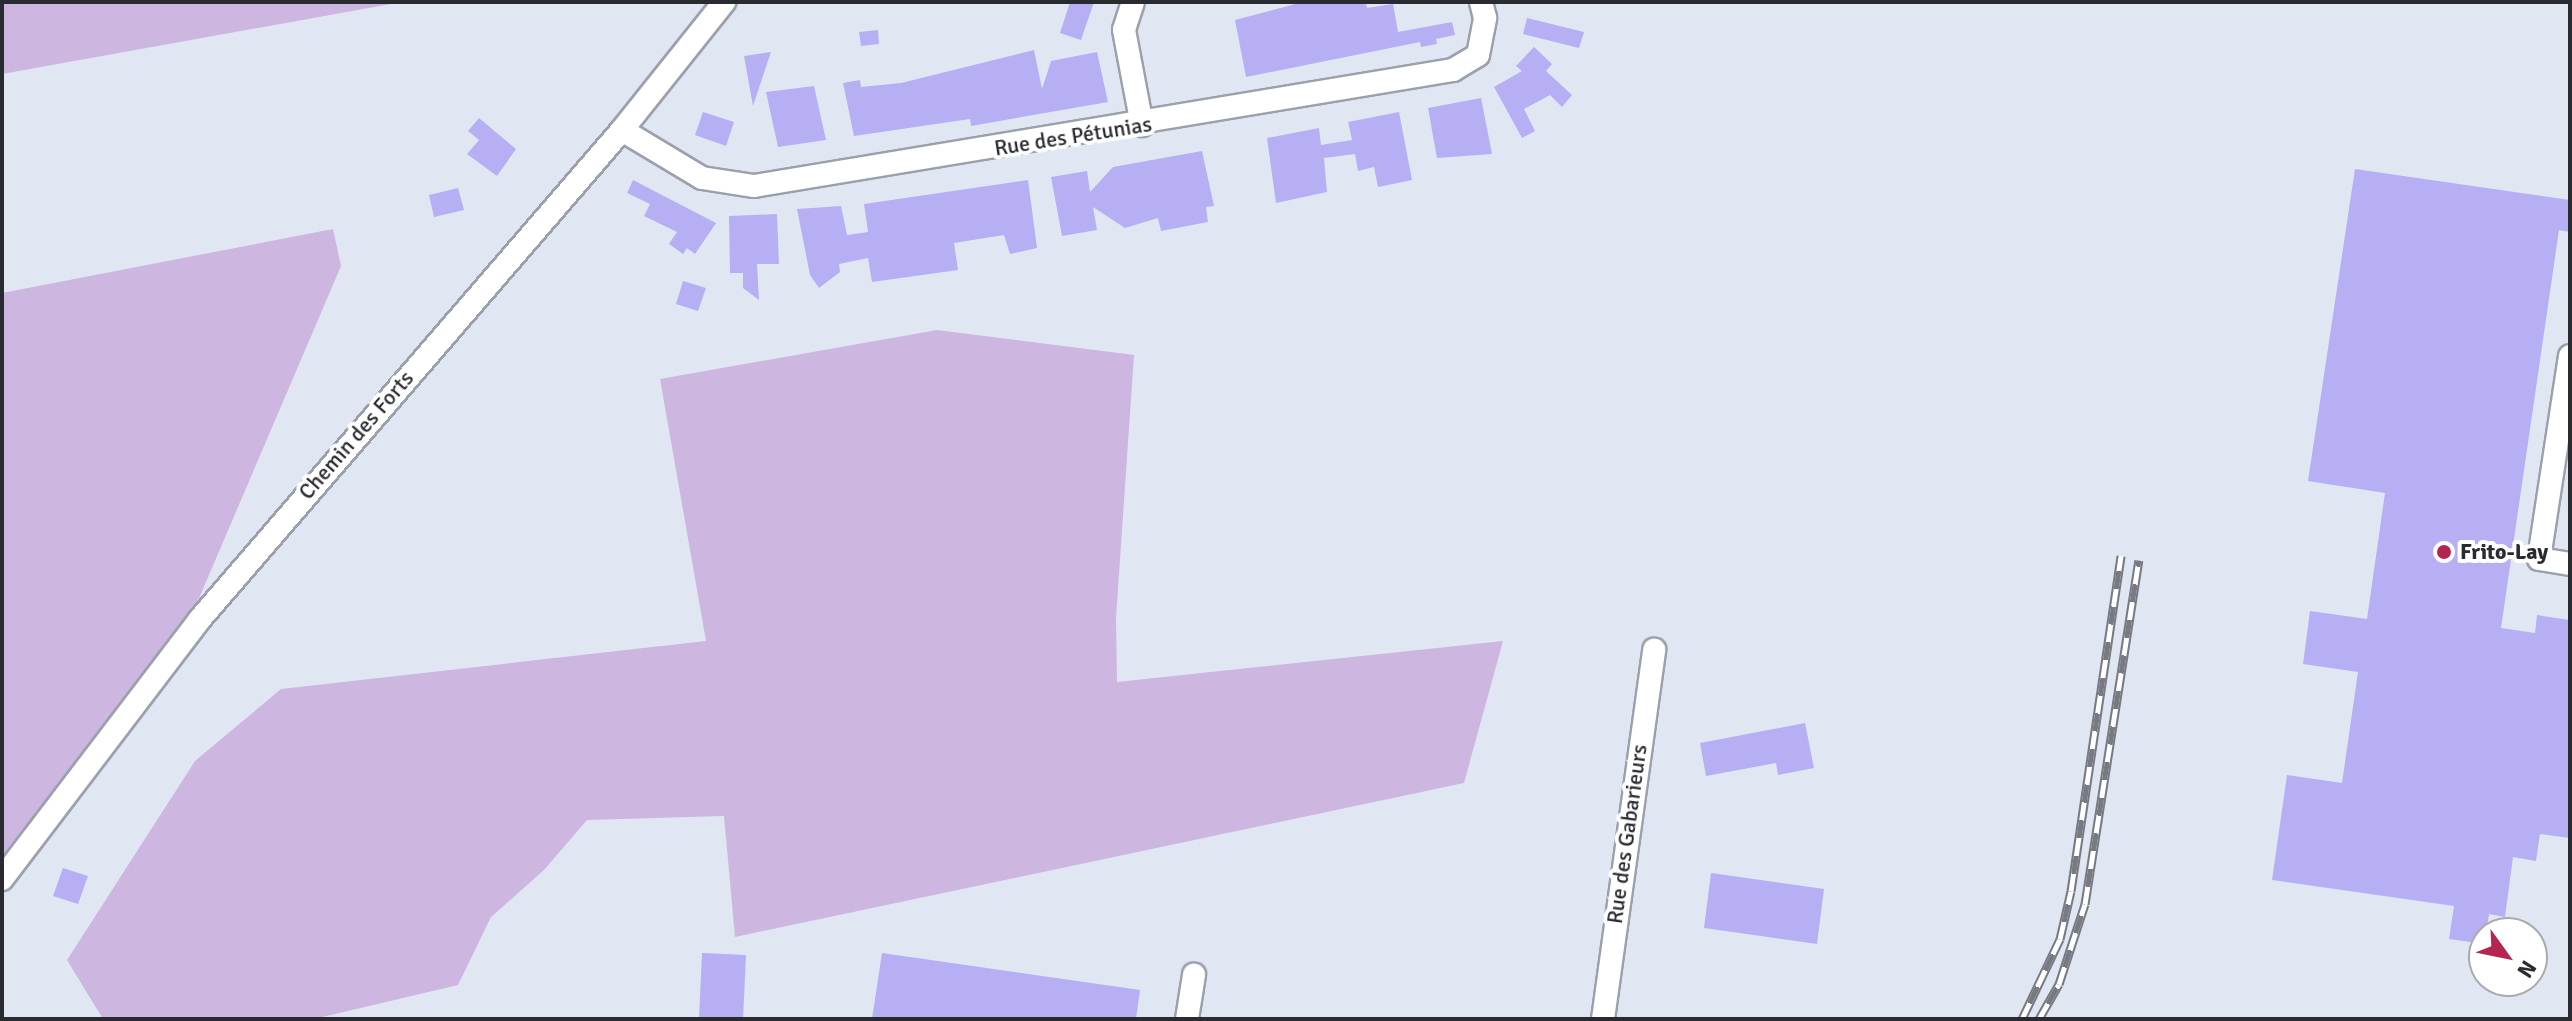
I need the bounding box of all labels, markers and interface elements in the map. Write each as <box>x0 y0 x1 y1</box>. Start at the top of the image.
street label: Rue des Pétunias <box>992 111 1154 161</box>
street label: Chemin des Forts <box>293 365 419 505</box>
place label: Frito-Lay <box>2460 539 2548 565</box>
marker: Frito-Lay <box>2435 543 2453 561</box>
street label: Rue des Gabarieurs <box>1601 743 1653 925</box>
north arrow <box>2468 917 2548 997</box>
text: N <box>2511 955 2542 983</box>

